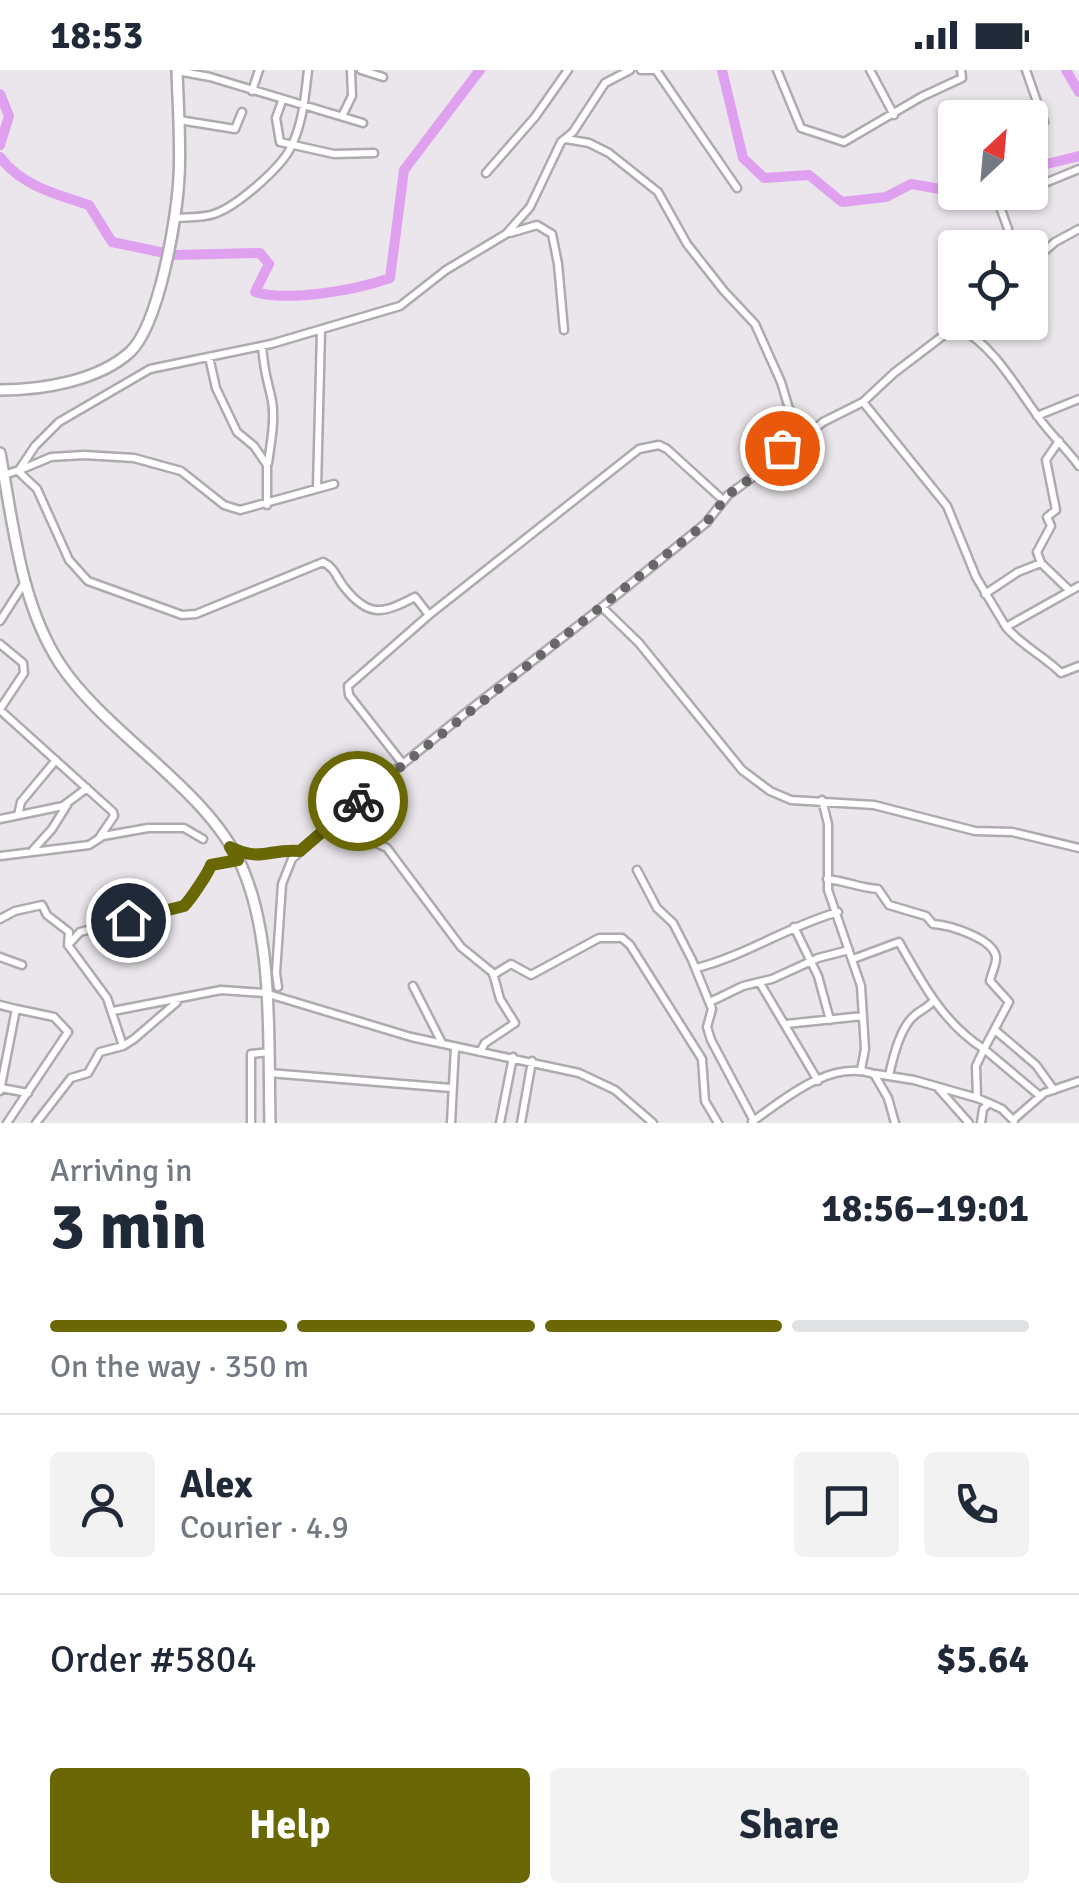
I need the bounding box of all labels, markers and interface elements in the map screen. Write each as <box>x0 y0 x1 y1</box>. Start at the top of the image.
text: 18:53 <box>50 12 143 59</box>
north arrow <box>938 100 1048 210</box>
map controls <box>938 100 1048 340</box>
button: locate <box>938 230 1048 340</box>
pin <box>740 406 825 491</box>
icon: bag <box>755 421 810 476</box>
courier <box>308 751 408 851</box>
icon: bike <box>331 774 386 829</box>
pin <box>86 878 171 963</box>
icon: home <box>101 893 156 948</box>
text: Arriving in <box>50 1151 192 1190</box>
text: 18:56–19:01 <box>821 1185 1029 1232</box>
text: 3 min <box>50 1187 207 1267</box>
text: On the way · 350 m <box>50 1347 309 1386</box>
button: person <box>50 1452 155 1557</box>
button: chat <box>794 1452 899 1557</box>
button: phone <box>924 1452 1029 1557</box>
text: Alex <box>180 1461 253 1508</box>
text: Courier · 4.9 <box>180 1508 349 1547</box>
text: Order #5804 <box>50 1636 257 1683</box>
text: $5.64 <box>936 1636 1029 1683</box>
button: Help <box>50 1768 530 1883</box>
button: Share <box>550 1768 1029 1883</box>

